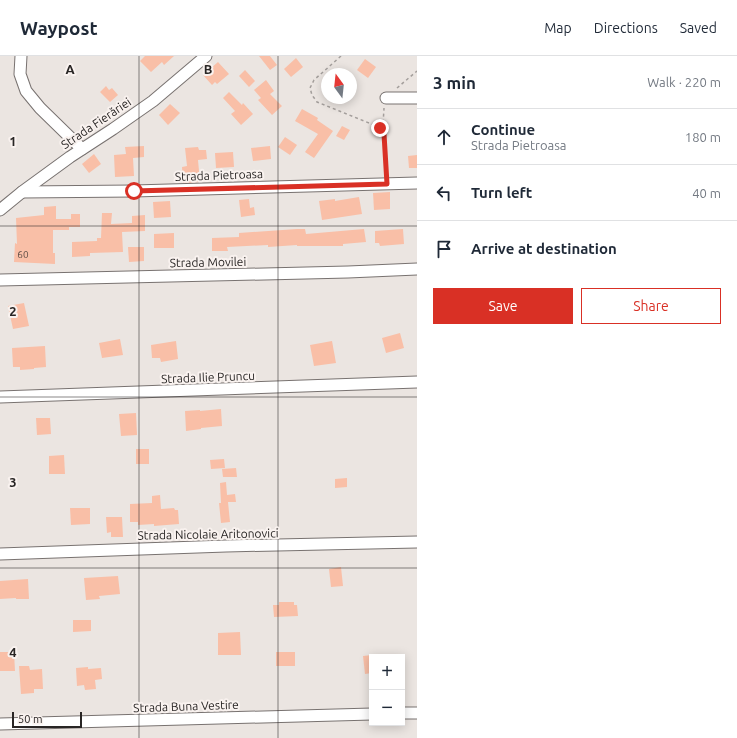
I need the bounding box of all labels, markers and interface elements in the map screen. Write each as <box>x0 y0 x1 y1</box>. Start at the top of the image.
text: Waypost <box>20 17 98 39</box>
text: Map <box>544 20 572 36</box>
text: Directions <box>594 20 658 36</box>
text: Saved <box>680 20 717 36</box>
text: A <box>65 62 75 76</box>
text: B <box>204 62 213 76</box>
north arrow <box>321 68 357 104</box>
text: 3 min <box>433 73 476 92</box>
text: Walk · 220 m <box>647 75 721 89</box>
street label: Strada Fierăriei <box>59 95 133 151</box>
route end <box>371 119 389 137</box>
text: Continue <box>471 121 535 138</box>
icon: ahead <box>433 126 455 148</box>
text: 180 m <box>685 130 721 144</box>
text: 1 <box>9 134 17 148</box>
text: Strada Pietroasa <box>471 138 567 152</box>
street label: Strada Pietroasa <box>175 167 263 183</box>
route start <box>125 182 143 200</box>
icon: left <box>433 182 455 204</box>
text: Turn left <box>471 184 532 201</box>
text: 40 m <box>692 186 721 200</box>
icon: arrive <box>433 238 455 260</box>
text: Arrive at destination <box>471 240 617 257</box>
house number: 60 <box>17 249 29 260</box>
street label: Strada Movilei <box>170 255 246 269</box>
button: Save <box>433 288 573 324</box>
button: Share <box>581 288 721 324</box>
text: 2 <box>9 304 17 318</box>
street label: Strada Ilie Pruncu <box>161 369 255 385</box>
text: 3 <box>9 475 17 489</box>
street label: Strada Nicolaie Aritonovici <box>137 526 279 542</box>
text: 4 <box>9 645 17 659</box>
map controls <box>369 654 405 726</box>
button: + <box>369 654 405 690</box>
button: − <box>369 690 405 726</box>
street label: Strada Buna Vestire <box>133 698 239 714</box>
scale bar <box>12 710 82 729</box>
text: 50 m <box>18 713 42 725</box>

